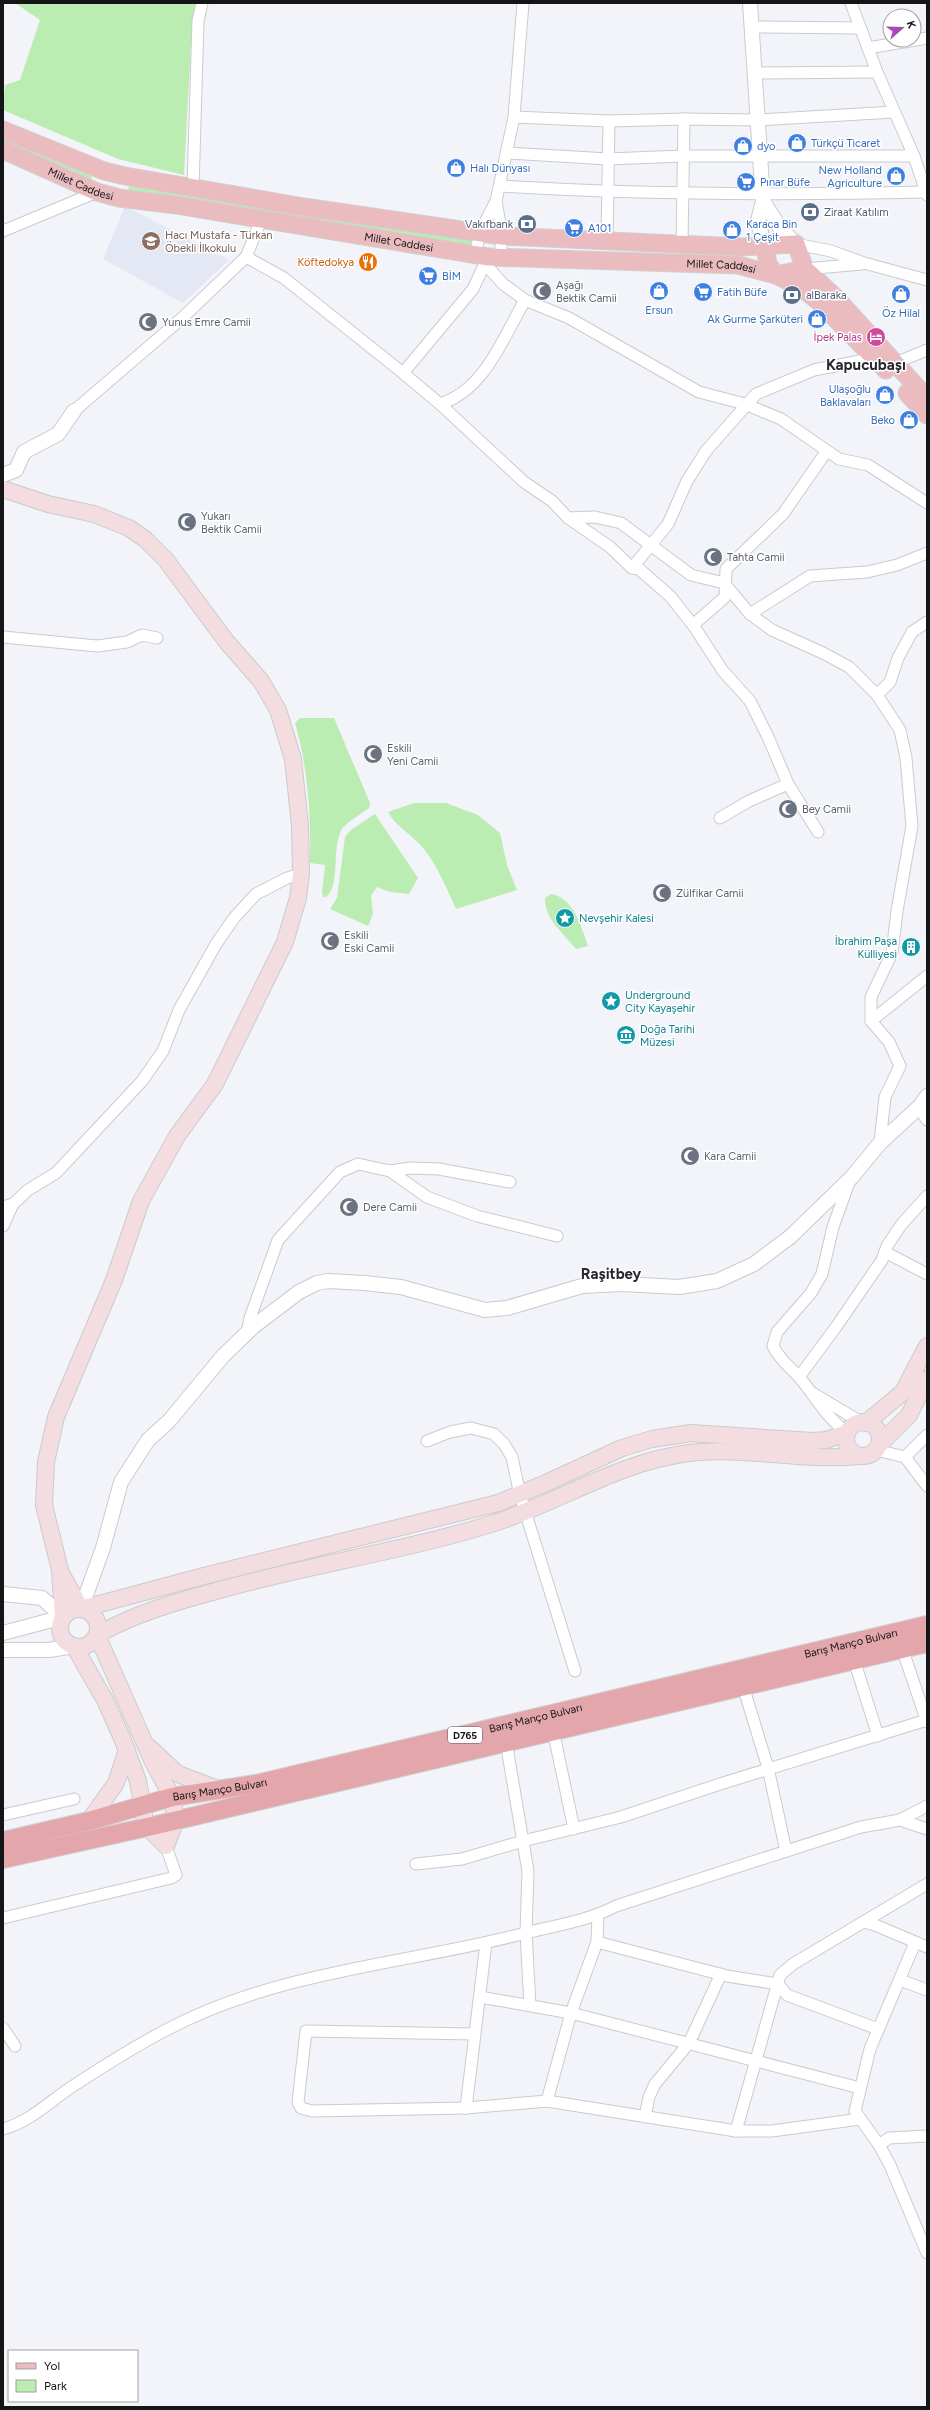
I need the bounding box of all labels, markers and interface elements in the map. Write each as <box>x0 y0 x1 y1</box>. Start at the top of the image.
north arrow <box>882 8 922 48</box>
text: K <box>904 19 919 31</box>
shop icon: Türkçü Ticaret <box>786 132 808 154</box>
shop icon: dyo <box>732 135 754 157</box>
place label: Türkçü Ticaret <box>811 137 881 150</box>
place label: dyo <box>757 140 775 153</box>
shop icon: Halı Dünyası <box>445 157 467 179</box>
place label: Halı Dünyası <box>470 162 530 175</box>
place label: New Holland Agriculture <box>819 164 882 190</box>
street label: Millet Caddesi <box>46 165 115 203</box>
shop icon: New Holland Agriculture <box>885 165 907 187</box>
supermarket icon: Pınar Büfe <box>735 171 757 193</box>
place label: Pınar Büfe <box>760 176 810 189</box>
bank icon: Ziraat Katılım <box>799 201 821 223</box>
place label: Ziraat Katılım <box>824 206 889 219</box>
bank icon: Vakıfbank <box>516 213 538 235</box>
supermarket icon: A101 <box>563 217 585 239</box>
place label: Vakıfbank <box>465 218 514 231</box>
place label: Karaca Bin 1 Çeşit <box>746 218 797 244</box>
shop icon: Karaca Bin 1 Çeşit <box>721 219 743 241</box>
place label: A101 <box>588 222 612 235</box>
place label: Hacı Mustafa - Türkan Öbekli İlkokulu <box>165 229 272 255</box>
school or university icon: Hacı Mustafa - Türkan Öbekli İlkokulu <box>140 230 162 252</box>
street label: Millet Caddesi <box>363 230 434 255</box>
restaurant icon: Köftedokya <box>357 251 379 273</box>
place label: Köftedokya <box>297 256 354 269</box>
street label: Millet Caddesi <box>686 257 757 276</box>
supermarket icon: BİM <box>417 265 439 287</box>
place label: BİM <box>442 270 461 283</box>
place label: Aşağı Bektik Camii <box>556 279 617 305</box>
mosque icon: Aşağı Bektik Camii <box>531 280 553 302</box>
shop icon: Ersun <box>648 280 670 302</box>
supermarket icon: Fatih Büfe <box>692 281 714 303</box>
shop icon: Öz Hilal <box>890 283 912 305</box>
bank icon: alBaraka <box>781 284 803 306</box>
place label: Fatih Büfe <box>717 286 767 299</box>
place label: alBaraka <box>806 289 847 302</box>
place label: Ersun <box>645 304 673 317</box>
place label: Öz Hilal <box>882 306 920 320</box>
shop icon: Ak Gurme Şarküteri <box>806 308 828 330</box>
mosque icon: Yunus Emre Camii <box>137 311 159 333</box>
place label: Ak Gurme Şarküteri <box>707 313 803 326</box>
place label: Yunus Emre Camii <box>162 316 251 329</box>
hotel icon: İpek Palas <box>865 326 887 348</box>
place label: İpek Palas <box>813 331 862 344</box>
district label: Kapucubaşı <box>826 356 906 374</box>
place label: Ulaşoğlu Baklavaları <box>820 383 871 409</box>
shop icon: Ulaşoğlu Baklavaları <box>874 384 896 406</box>
shop icon: Beko <box>898 409 920 431</box>
place label: Beko <box>871 414 895 427</box>
place label: Yukarı Bektik Camii <box>201 510 262 536</box>
mosque icon: Yukarı Bektik Camii <box>176 511 198 533</box>
mosque icon: Tahta Camii <box>702 546 724 568</box>
place label: Tahta Camii <box>727 551 785 564</box>
place label: Eskili Yeni Camii <box>387 742 438 768</box>
mosque icon: Eskili Yeni Camii <box>362 743 384 765</box>
mosque icon: Bey Camii <box>777 798 799 820</box>
place label: Bey Camii <box>802 803 851 816</box>
mosque icon: Zülfikar Camii <box>651 882 673 904</box>
place label: Zülfikar Camii <box>676 887 744 900</box>
place icon: Nevşehir Kalesi <box>554 907 576 929</box>
place label: Nevşehir Kalesi <box>579 912 654 925</box>
place label: Eskili Eski Camii <box>344 929 394 955</box>
mosque icon: Eskili Eski Camii <box>319 930 341 952</box>
place label: İbrahim Paşa Külliyesi <box>835 935 897 961</box>
building icon: İbrahim Paşa Külliyesi <box>900 936 922 958</box>
place label: Underground City Kayaşehir <box>625 989 695 1015</box>
place icon: Underground City Kayaşehir <box>600 990 622 1012</box>
place label: Doğa Tarihi Müzesi <box>640 1023 695 1049</box>
museum icon: Doğa Tarihi Müzesi <box>615 1024 637 1046</box>
mosque icon: Kara Camii <box>679 1145 701 1167</box>
place label: Kara Camii <box>704 1150 756 1163</box>
mosque icon: Dere Camii <box>338 1196 360 1218</box>
place label: Dere Camii <box>363 1201 417 1214</box>
district label: Raşitbey <box>581 1265 642 1283</box>
street label: Barış Manço Bulvarı <box>803 1626 899 1661</box>
street label: Barış Manço Bulvarı <box>488 1701 584 1736</box>
road number: D765 <box>448 1727 482 1743</box>
street label: Barış Manço Bulvarı <box>172 1776 268 1804</box>
legend <box>8 2350 138 2402</box>
text: Yol <box>44 2359 60 2373</box>
text: Park <box>44 2379 67 2393</box>

